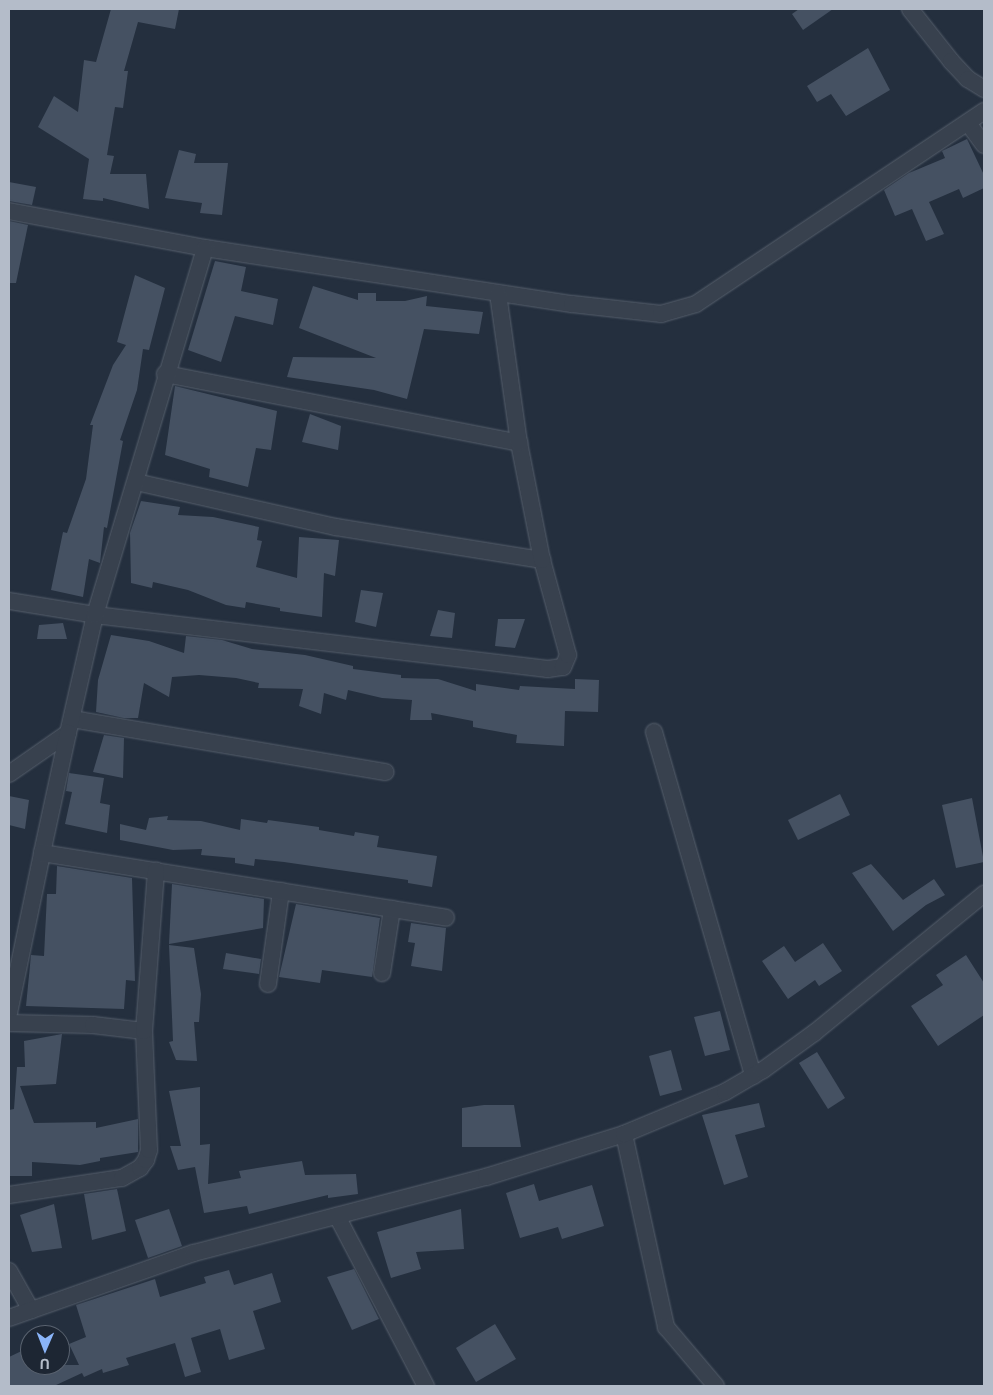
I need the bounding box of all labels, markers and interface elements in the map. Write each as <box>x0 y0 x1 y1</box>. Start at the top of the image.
north arrow <box>20 1325 70 1375</box>
text: U <box>40 1356 50 1372</box>

